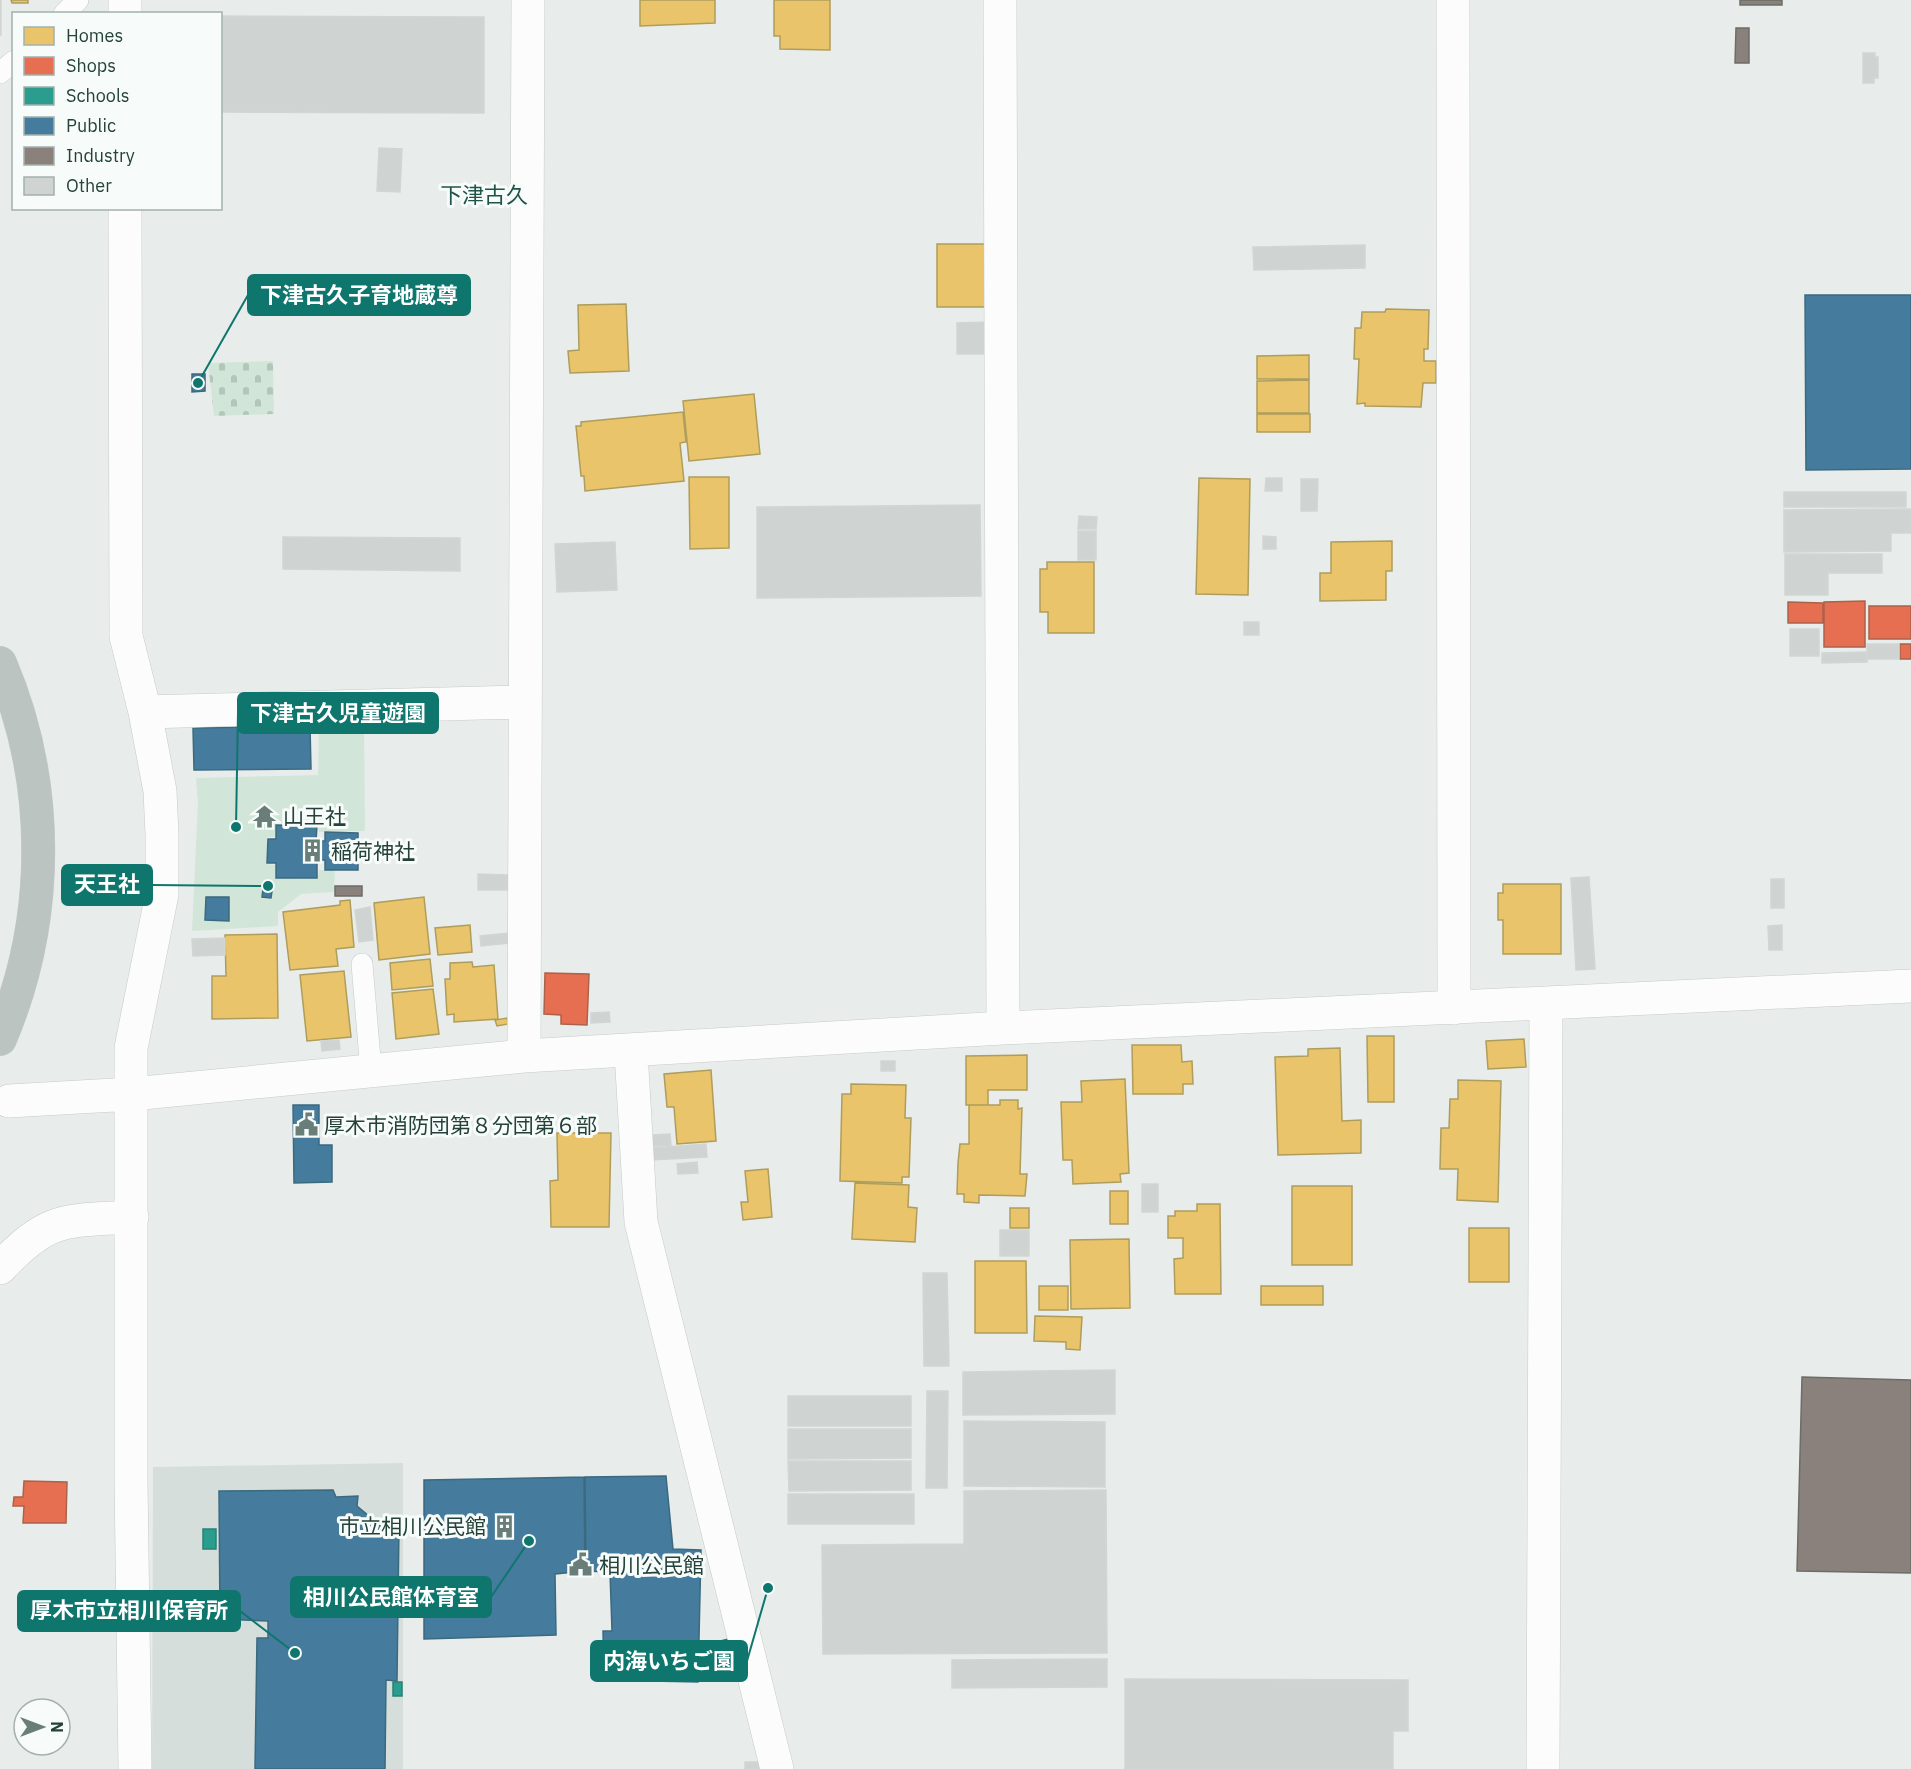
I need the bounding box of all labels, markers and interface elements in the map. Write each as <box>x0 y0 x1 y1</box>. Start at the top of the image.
legend <box>12 12 222 210</box>
text: Homes <box>66 24 123 47</box>
text: Shops <box>66 54 116 77</box>
text: Schools <box>66 84 130 107</box>
text: Public <box>66 114 116 137</box>
text: Industry <box>66 144 135 167</box>
text: Other <box>66 174 112 197</box>
district label: 下津古久 <box>440 180 528 209</box>
callout: 下津古久子育地蔵尊 <box>248 275 470 315</box>
text: 下津古久子育地蔵尊 <box>260 280 458 309</box>
callout: 下津古久児童遊園 <box>238 693 438 733</box>
text: 下津古久児童遊園 <box>250 698 426 727</box>
place label: 山王社 <box>283 802 346 830</box>
temple icon: 山王社 <box>252 803 278 829</box>
place label: 稲荷神社 <box>331 837 415 865</box>
building icon: 稲荷神社 <box>300 838 326 864</box>
callout: 天王社 <box>62 865 152 905</box>
text: 天王社 <box>74 869 140 898</box>
place label: 厚木市消防団第８分団第６部 <box>324 1111 597 1139</box>
public building icon: 厚木市消防団第８分団第６部 <box>293 1112 319 1138</box>
place label: 市立相川公民館 <box>339 1512 486 1540</box>
building icon: 市立相川公民館 <box>491 1513 517 1539</box>
place label: 相川公民館 <box>599 1551 704 1579</box>
public building icon: 相川公民館 <box>568 1552 594 1578</box>
callout: 相川公民館体育室 <box>291 1577 491 1617</box>
text: 相川公民館体育室 <box>303 1582 479 1611</box>
callout: 厚木市立相川保育所 <box>18 1591 240 1631</box>
text: 厚木市立相川保育所 <box>30 1595 228 1624</box>
callout: 内海いちご園 <box>591 1641 747 1681</box>
text: 内海いちご園 <box>603 1646 735 1675</box>
north arrow <box>12 1697 72 1757</box>
text: N <box>47 1721 67 1733</box>

